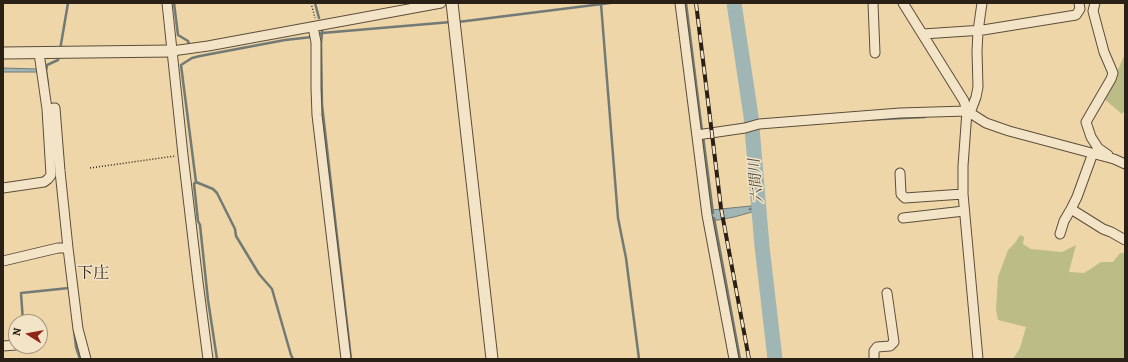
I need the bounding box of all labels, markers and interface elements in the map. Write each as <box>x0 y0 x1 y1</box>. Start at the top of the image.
water label: 六間川 <box>746 158 768 204</box>
district label: 下庄 <box>77 264 109 284</box>
north arrow <box>8 314 48 354</box>
text: N <box>9 326 25 337</box>

